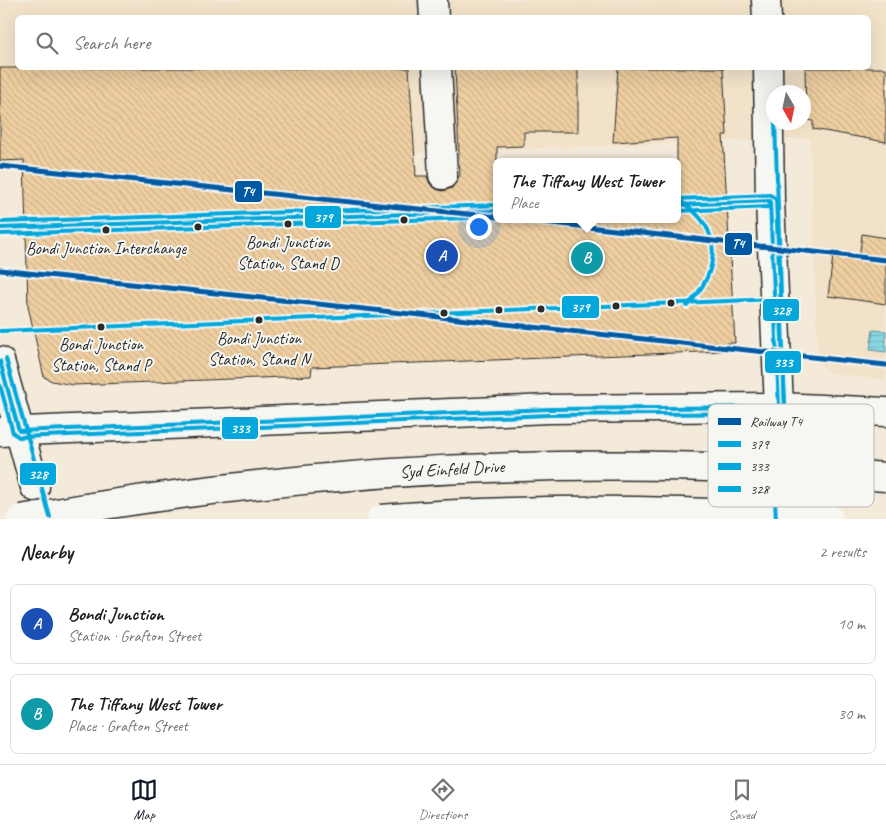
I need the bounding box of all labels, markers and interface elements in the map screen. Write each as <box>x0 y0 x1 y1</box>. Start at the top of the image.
search box <box>15 15 871 70</box>
icon: search <box>33 29 61 57</box>
text: Search here <box>73 31 150 55</box>
north arrow <box>766 85 811 130</box>
popup <box>493 158 681 223</box>
text: The Tiffany West Tower <box>510 169 664 193</box>
line badge: T4 <box>234 180 263 203</box>
text: T4 <box>242 183 256 200</box>
text: Place <box>510 193 538 213</box>
line badge: 379 <box>304 205 342 229</box>
text: 379 <box>314 209 334 226</box>
your location <box>466 214 492 240</box>
unlabelled marker <box>399 215 409 225</box>
marker: Bondi Junction Station, Stand D <box>283 219 293 229</box>
unlabelled marker <box>193 222 203 232</box>
marker: Bondi Junction Interchange <box>101 225 111 235</box>
place label: Bondi Junction Station, Stand D <box>237 232 340 274</box>
line badge: T4 <box>724 232 753 256</box>
text: T4 <box>732 235 746 252</box>
pin: A <box>426 237 458 275</box>
place label: Bondi Junction Interchange <box>26 238 188 259</box>
pin: B <box>571 239 603 277</box>
line badge: 379 <box>561 295 600 319</box>
unlabelled marker <box>666 298 676 308</box>
line badge: 328 <box>762 298 800 322</box>
text: 379 <box>571 299 591 316</box>
unlabelled marker <box>611 301 621 311</box>
text: 328 <box>772 302 792 319</box>
unlabelled marker <box>536 304 546 314</box>
unlabelled marker <box>494 305 504 315</box>
unlabelled marker <box>439 308 449 318</box>
marker: Bondi Junction Station, Stand N <box>254 315 264 325</box>
marker: Bondi Junction Station, Stand P <box>96 322 106 332</box>
place label: Bondi Junction Station, Stand N <box>208 328 312 370</box>
place label: Bondi Junction Station, Stand P <box>51 334 153 376</box>
line badge: 333 <box>764 350 802 374</box>
text: 333 <box>774 354 794 371</box>
legend <box>708 404 874 507</box>
text: Railway T4 <box>750 413 804 430</box>
line badge: 333 <box>221 416 259 440</box>
text: 333 <box>231 420 251 437</box>
text: 379 <box>750 436 771 453</box>
street label: Syd Einfeld Drive <box>399 455 506 483</box>
text: 333 <box>750 458 771 475</box>
line badge: 328 <box>19 462 57 486</box>
text: 328 <box>29 466 49 483</box>
text: 328 <box>750 481 771 498</box>
text: Nearby <box>20 539 73 565</box>
text: 2 results <box>819 542 866 562</box>
text: Bondi Junction <box>68 602 164 626</box>
text: A <box>33 614 41 634</box>
text: 10 m <box>838 614 865 634</box>
text: Station · Grafton Street <box>68 626 201 646</box>
text: The Tiffany West Tower <box>68 692 222 716</box>
text: B <box>33 704 41 724</box>
text: 30 m <box>838 704 865 724</box>
text: Place · Grafton Street <box>68 716 188 736</box>
tab: Map <box>130 776 158 823</box>
tab: Directions <box>419 776 467 823</box>
tab: Saved <box>728 776 756 823</box>

